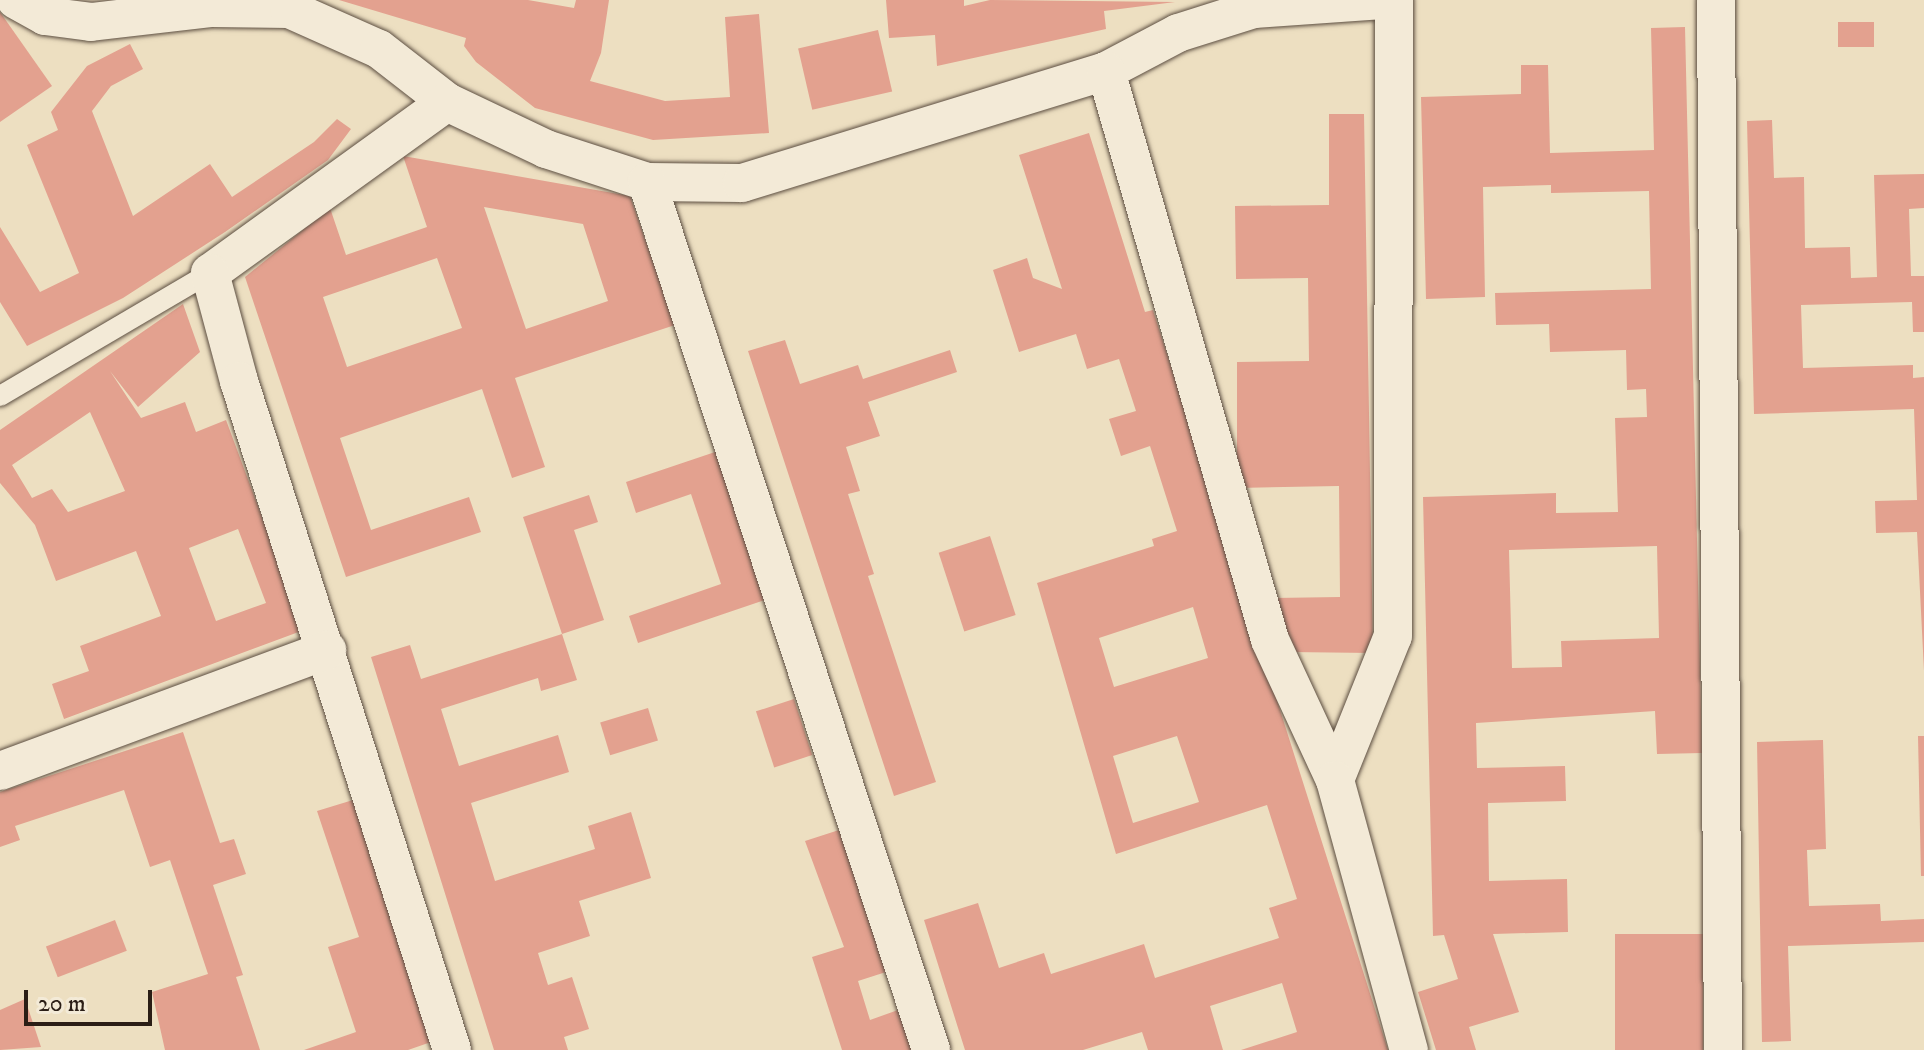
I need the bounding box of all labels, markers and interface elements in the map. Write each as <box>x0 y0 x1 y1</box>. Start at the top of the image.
scale bar <box>28 974 156 1024</box>
text: 20 m <box>38 989 86 1019</box>

